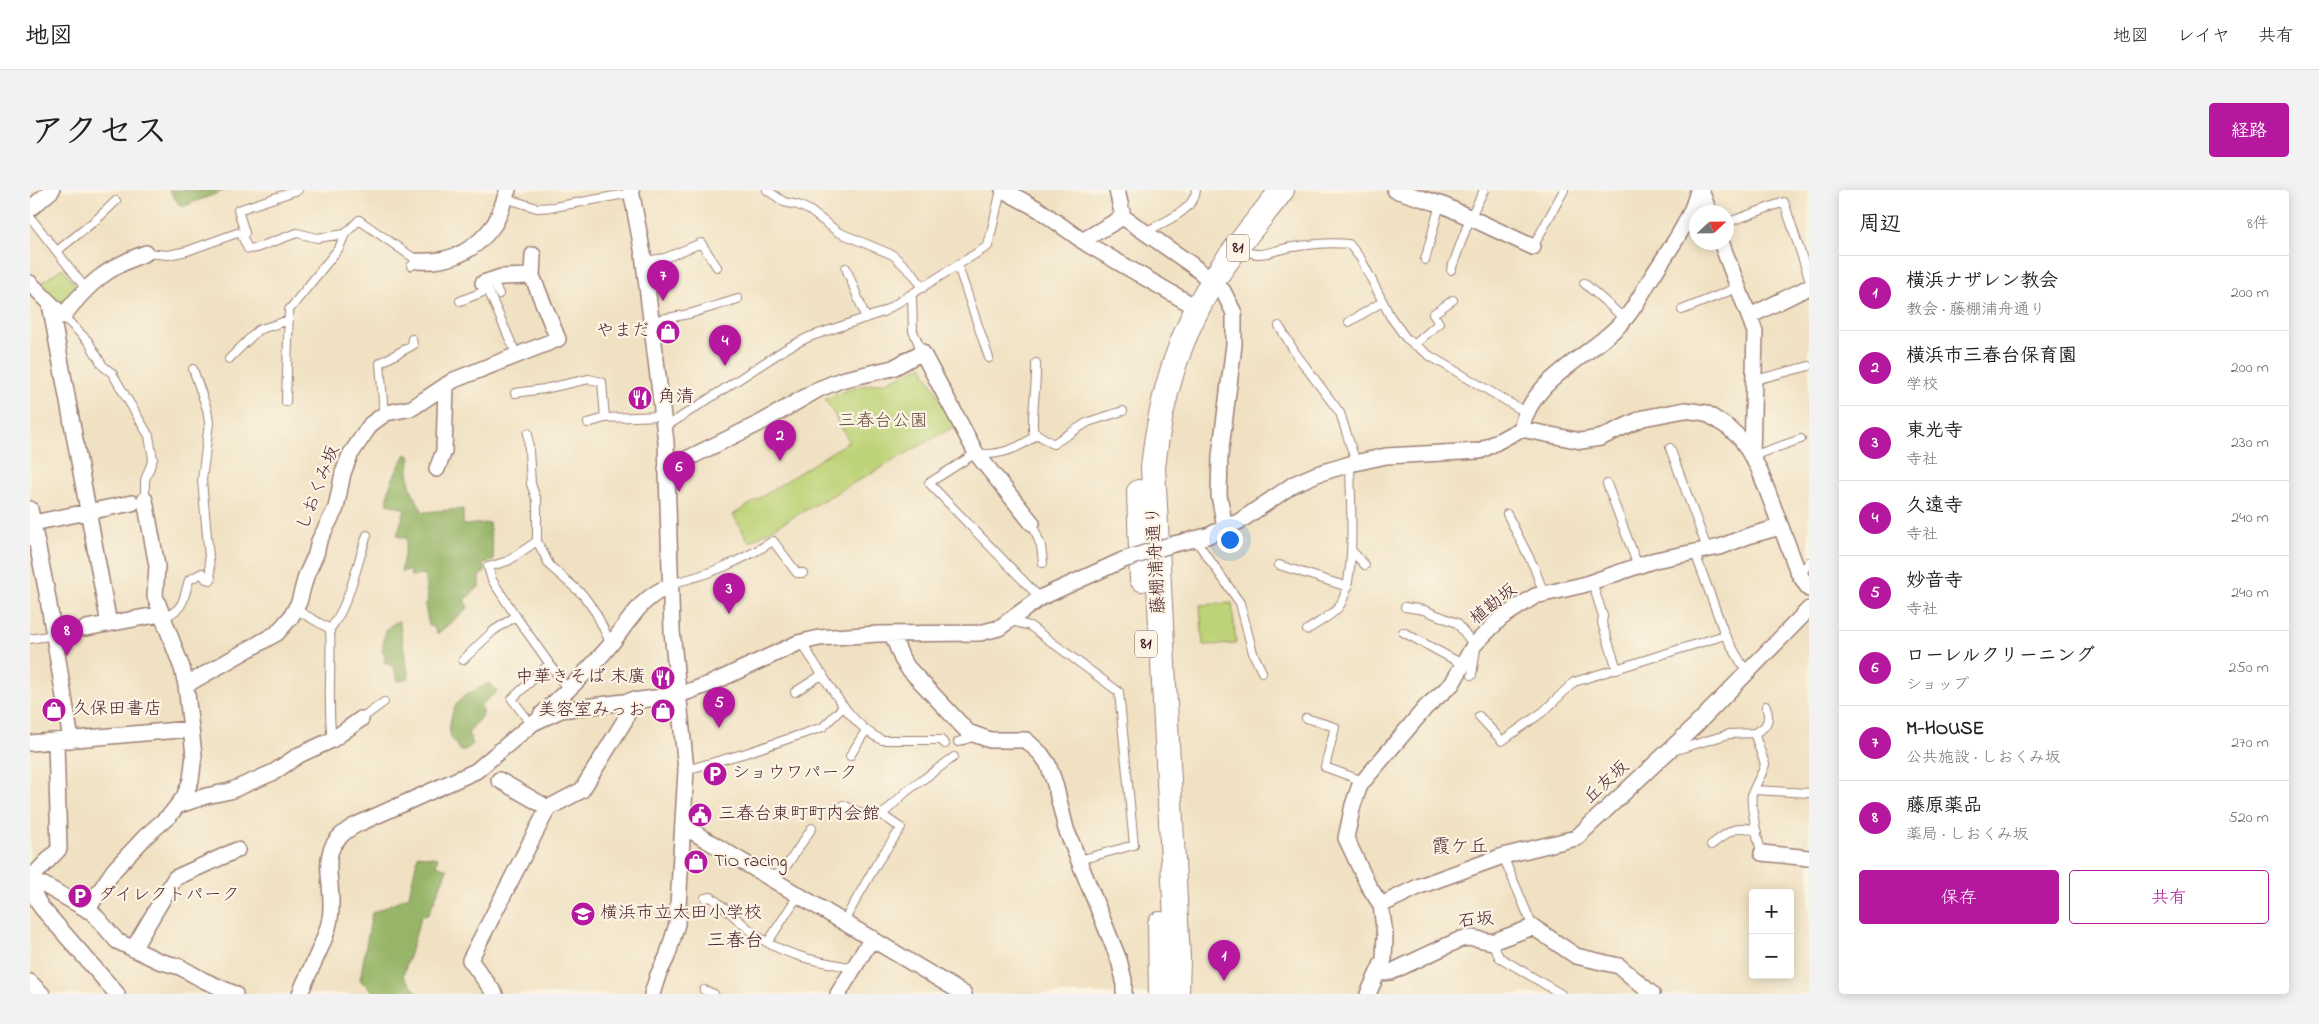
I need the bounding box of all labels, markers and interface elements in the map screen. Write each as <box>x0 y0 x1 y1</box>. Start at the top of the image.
text: 地図 <box>25 20 73 55</box>
text: 地図 <box>2113 24 2149 50</box>
text: レイヤ <box>2177 24 2230 50</box>
text: 共有 <box>2258 24 2294 50</box>
button: 経路 <box>2209 103 2289 157</box>
text: アクセス <box>30 108 168 159</box>
north arrow <box>1689 205 1734 250</box>
text: 周辺 <box>1859 210 1901 240</box>
text: 8件 <box>2247 212 2269 236</box>
road number: 81 <box>1227 234 1249 262</box>
pin: 7 <box>647 260 679 301</box>
text: 横浜ナザレン教会 <box>1906 268 2058 295</box>
text: 1 <box>1872 281 1878 305</box>
text: 200 m <box>2231 281 2269 305</box>
text: 教会 · 藤棚浦舟通り <box>1906 298 2045 322</box>
place label: やまだ <box>596 319 650 345</box>
shop icon: やまだ <box>655 319 681 345</box>
pin: 4 <box>709 325 741 366</box>
text: 横浜市三春台保育園 <box>1906 343 2077 370</box>
text: 2 <box>1871 356 1879 380</box>
text: 200 m <box>2231 356 2269 380</box>
text: 学校 <box>1906 373 1938 397</box>
restaurant icon: 角清 <box>627 385 653 411</box>
place label: 角清 <box>658 385 694 411</box>
park label: 三春台公園 <box>838 409 928 435</box>
text: 東光寺 <box>1906 418 1963 445</box>
pin: 2 <box>764 420 796 461</box>
text: 3 <box>1872 431 1878 455</box>
text: 230 m <box>2231 431 2269 455</box>
street label: しおくみ坂 <box>291 442 347 534</box>
text: 寺社 <box>1906 448 1938 472</box>
pin: 6 <box>663 451 695 492</box>
text: 久遠寺 <box>1906 493 1963 520</box>
street label: 藤棚浦舟通り <box>1141 505 1173 615</box>
text: 4 <box>1872 506 1878 530</box>
text: 240 m <box>2231 506 2269 530</box>
text: 寺社 <box>1906 523 1938 547</box>
your location <box>1217 527 1243 553</box>
text: 妙音寺 <box>1906 568 1963 595</box>
pin: 3 <box>713 573 745 614</box>
street label: 植勘坂 <box>1465 578 1523 632</box>
text: 5 <box>1870 581 1880 605</box>
text: 240 m <box>2231 581 2269 605</box>
text: 寺社 <box>1906 598 1938 622</box>
pin: 8 <box>51 615 83 656</box>
road number: 81 <box>1135 630 1157 658</box>
text: ローレルクリーニング <box>1906 643 2095 670</box>
text: 6 <box>1871 656 1879 680</box>
text: 250 m <box>2229 656 2269 680</box>
place label: 中華きそば 末廣 <box>516 665 646 691</box>
restaurant icon: 中華きそば 末廣 <box>650 665 676 691</box>
text: ショップ <box>1906 673 1969 697</box>
pin: 5 <box>703 687 735 728</box>
shop icon: 久保田書店 <box>41 697 67 723</box>
place label: 久保田書店 <box>72 697 162 723</box>
place label: 美容室みっお <box>538 698 646 724</box>
shop icon: 美容室みっお <box>650 698 676 724</box>
text: M-HOUSE <box>1906 716 1984 743</box>
text: 7 <box>1872 731 1878 755</box>
text: 270 m <box>2231 731 2269 755</box>
text: 公共施設 · しおくみ坂 <box>1906 746 2060 770</box>
street label: 丘友坂 <box>1578 755 1636 811</box>
parking icon: ショウワパーク <box>702 761 728 787</box>
place label: ショウワパーク <box>732 761 857 787</box>
text: 藤原薬品 <box>1906 793 1982 820</box>
public building icon: 三春台東町町内会館 <box>687 802 713 828</box>
place label: 三春台東町町内会館 <box>718 802 880 828</box>
text: 8 <box>1872 806 1878 830</box>
text: 520 m <box>2229 806 2269 830</box>
text: 薬局 · しおくみ坂 <box>1906 823 2028 847</box>
district label: 霞ケ丘 <box>1431 834 1489 861</box>
shop icon: TiO racing <box>683 849 709 875</box>
place label: TiO racing <box>714 849 787 876</box>
button: 保存 <box>1859 870 2059 924</box>
button: 共有 <box>2069 870 2269 924</box>
parking icon: ダイレクトパーク <box>67 883 93 909</box>
place label: ダイレクトパーク <box>98 883 239 909</box>
map controls <box>1749 889 1794 979</box>
button: + <box>1749 889 1794 934</box>
school or university icon: 横浜市立太田小学校 <box>570 901 596 927</box>
place label: 横浜市立太田小学校 <box>600 901 762 927</box>
street label: 石坂 <box>1457 906 1495 936</box>
district label: 三春台 <box>706 928 764 955</box>
button: − <box>1749 934 1794 979</box>
pin: 1 <box>1208 940 1240 981</box>

